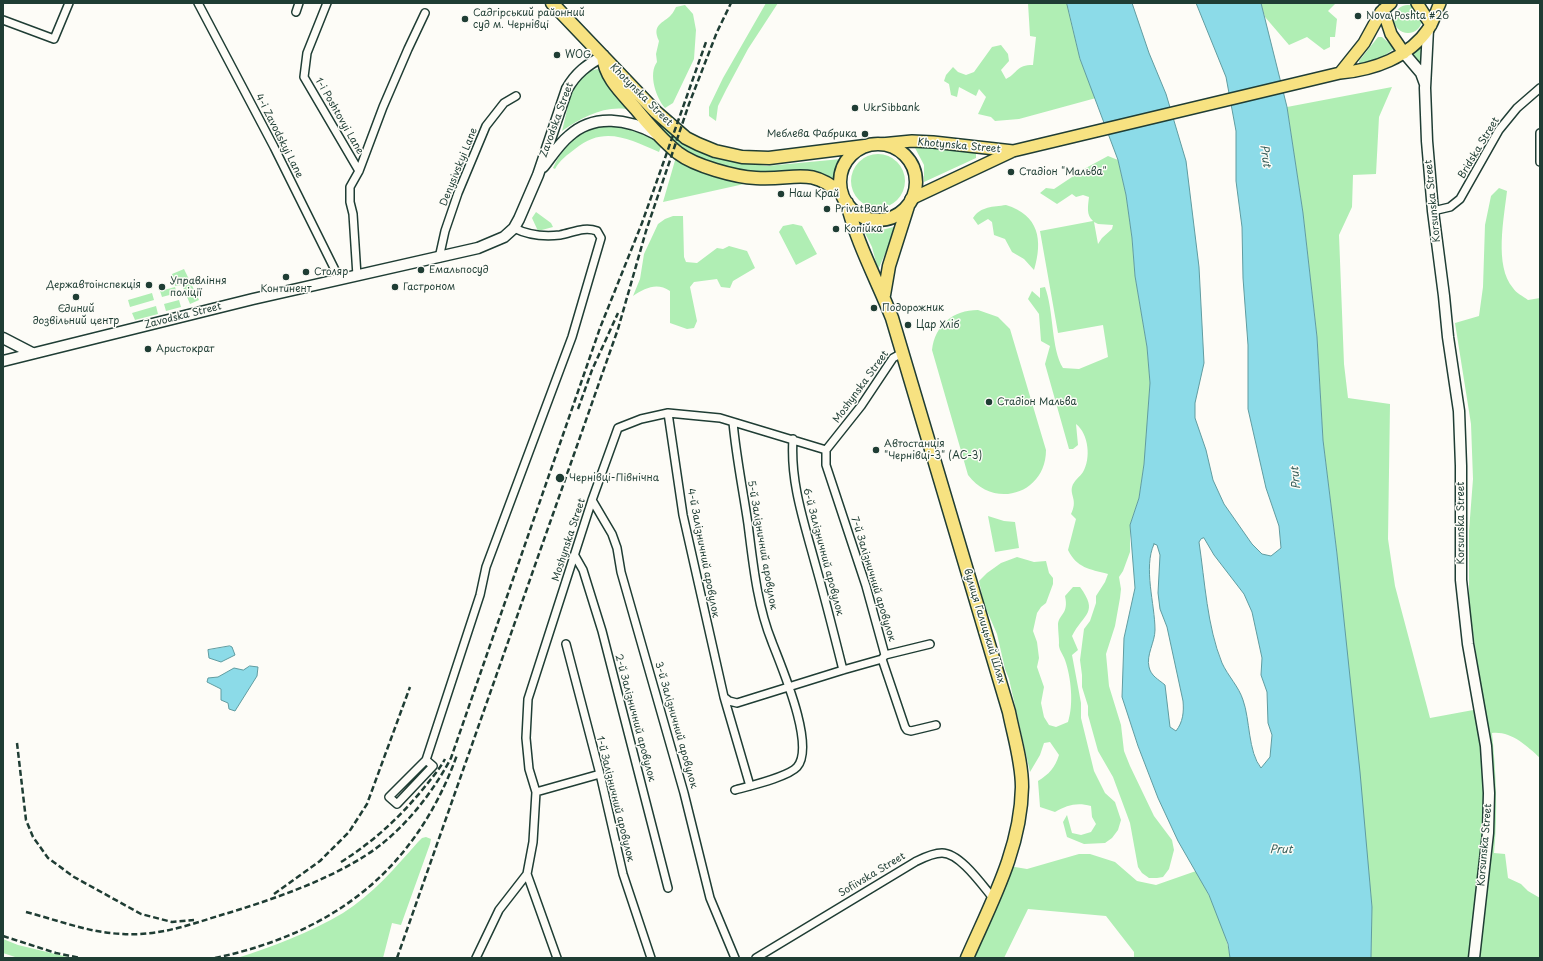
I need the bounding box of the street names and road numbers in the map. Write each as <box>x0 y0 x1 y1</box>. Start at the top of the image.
street label: Khotynska Street <box>607 61 675 129</box>
street label: 1-i Poshtovyi Lane <box>312 76 366 156</box>
street label: Zavodska Street <box>538 81 576 159</box>
street label: 4-i Zavodskyi Lane <box>253 92 305 180</box>
street label: Bridska Street <box>1456 115 1502 181</box>
street label: Denysivskyi Lane <box>438 126 480 208</box>
street label: Khotynska Street <box>917 136 1001 156</box>
street label: Korsunska Street <box>1423 159 1443 243</box>
street label: Zavodska Street <box>143 301 223 331</box>
street label: Moshynska Street <box>831 348 891 426</box>
street label: 5-й Залізничний аровулок <box>745 479 779 611</box>
street label: Korsunska Street <box>1455 482 1467 564</box>
street label: 4-й Залізничний аровулок <box>685 487 721 619</box>
street label: 6-й Залізничний аровулок <box>800 487 846 617</box>
street label: Moshynska Street <box>550 497 588 583</box>
street label: 7-й Залізничний аровулок <box>848 515 898 643</box>
street label: вулиця Галицький Шлях <box>961 567 1007 685</box>
street label: 2-й Залізничний аровулок <box>612 653 658 783</box>
street label: 3-й Залізничний аровулок <box>652 660 700 790</box>
street label: 1-й Залізничний аровулок <box>594 735 636 863</box>
street label: Korsunska Street <box>1475 803 1495 887</box>
street label: Sofiivska Street <box>836 850 908 900</box>

